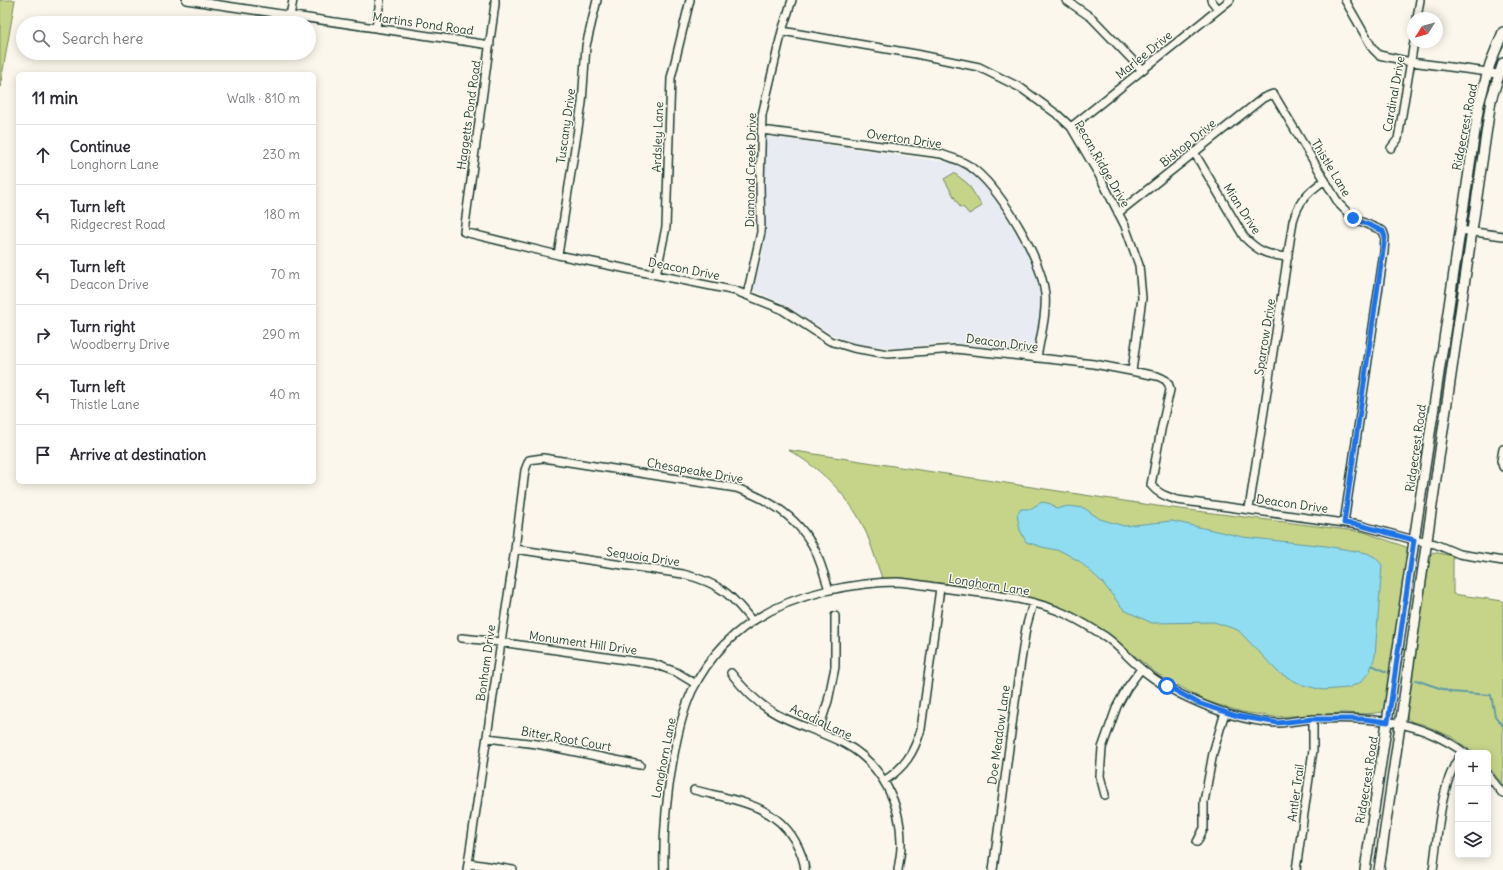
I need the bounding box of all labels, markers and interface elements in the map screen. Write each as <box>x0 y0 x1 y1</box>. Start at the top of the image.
street label: Martins Pond Road <box>371 9 475 38</box>
north arrow <box>1407 12 1443 48</box>
search box <box>16 16 316 60</box>
icon: search <box>30 27 52 49</box>
street label: Marlee Drive <box>1112 27 1175 82</box>
text: Search here <box>62 29 143 48</box>
street label: Cardinal Drive <box>1379 55 1408 133</box>
street label: Haggetts Pond Road <box>453 59 484 171</box>
street label: Ridgecrest Road <box>1449 82 1480 172</box>
text: 11 min <box>32 87 78 109</box>
street label: Tuscany Drive <box>553 87 578 164</box>
text: Walk · 810 m <box>227 90 300 107</box>
street label: Ardsley Lane <box>649 101 666 172</box>
street label: Diamond Creek Drive <box>742 112 759 228</box>
street label: Bishop Drive <box>1157 115 1219 170</box>
street label: Pecan Ridge Drive <box>1072 118 1133 210</box>
street label: Overton Drive <box>866 126 942 151</box>
street label: Thistle Lane <box>1308 136 1354 199</box>
text: Continue <box>70 137 131 156</box>
icon: ahead <box>32 144 54 166</box>
text: 230 m <box>262 146 300 163</box>
text: Longhorn Lane <box>70 156 159 173</box>
street label: Mian Drive <box>1220 181 1264 237</box>
text: Turn left <box>70 197 125 216</box>
icon: left <box>32 204 54 226</box>
text: 180 m <box>264 206 300 223</box>
route end <box>1344 209 1362 227</box>
text: Ridgecrest Road <box>70 216 166 233</box>
street label: Deacon Drive <box>647 254 721 283</box>
text: Turn left <box>70 257 125 276</box>
icon: left <box>32 264 54 286</box>
text: 70 m <box>271 266 300 283</box>
text: Deacon Drive <box>70 276 149 293</box>
street label: Sparrow Drive <box>1251 297 1278 376</box>
text: Turn right <box>70 317 135 336</box>
icon: right <box>32 324 54 346</box>
text: 290 m <box>262 326 300 343</box>
street label: Deacon Drive <box>965 331 1039 354</box>
text: Woodberry Drive <box>70 336 170 353</box>
text: Turn left <box>70 377 125 396</box>
icon: left <box>32 384 54 406</box>
text: 40 m <box>269 386 300 403</box>
text: Thistle Lane <box>70 396 139 413</box>
street label: Ridgecrest Road <box>1402 403 1429 493</box>
icon: arrive <box>32 444 54 466</box>
text: Arrive at destination <box>70 445 206 464</box>
street label: Chesapeake Drive <box>646 455 744 486</box>
street label: Deacon Drive <box>1255 491 1329 516</box>
street label: Sequoia Drive <box>605 544 681 569</box>
street label: Longhorn Lane <box>947 571 1031 598</box>
street label: Bonham Drive <box>473 624 498 702</box>
street label: Monument Hill Drive <box>528 627 638 658</box>
route start <box>1158 677 1176 695</box>
street label: Doe Meadow Lane <box>984 684 1013 786</box>
street label: Acadia Lane <box>788 701 855 742</box>
street label: Longhorn Lane <box>648 716 679 800</box>
street label: Bitter Root Court <box>520 723 612 754</box>
street label: Ridgecrest Road <box>1352 735 1381 825</box>
map controls <box>1455 750 1491 858</box>
button: + <box>1455 750 1491 786</box>
street label: Antler Trail <box>1284 763 1307 823</box>
button: − <box>1455 786 1491 822</box>
button: layers <box>1455 822 1491 858</box>

